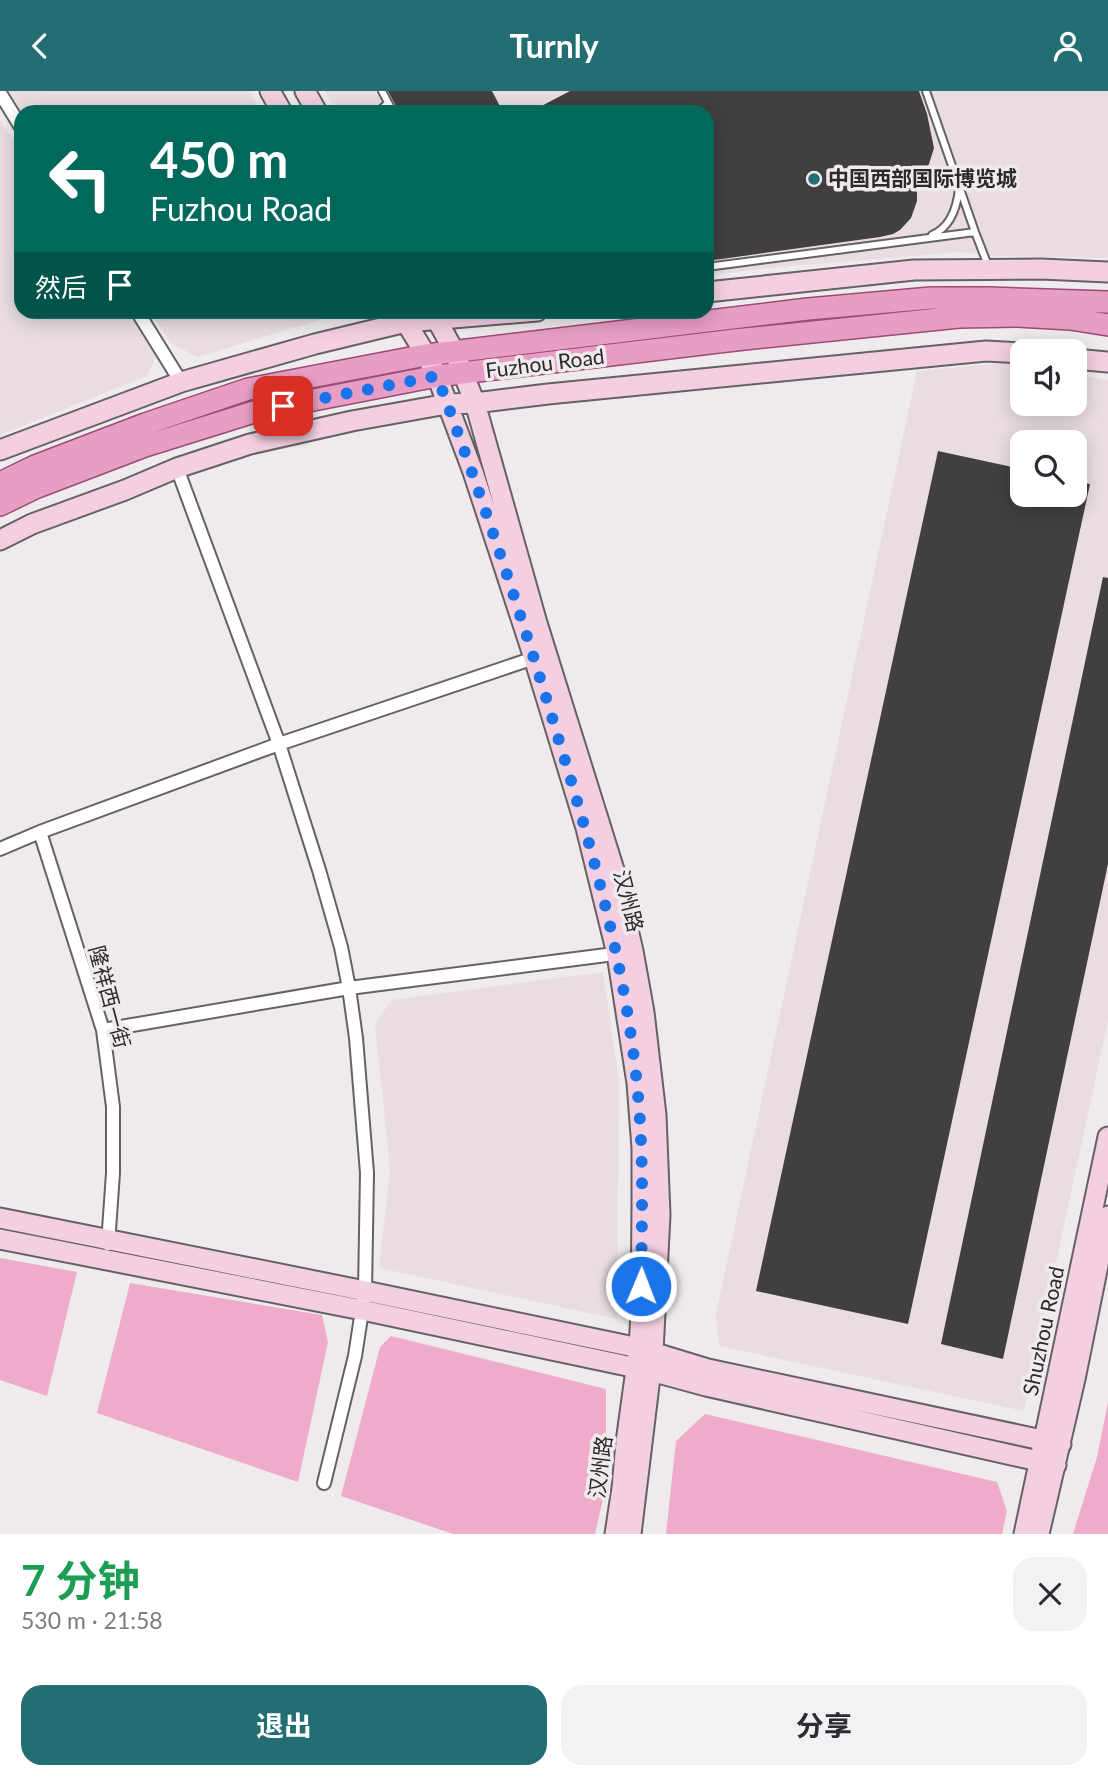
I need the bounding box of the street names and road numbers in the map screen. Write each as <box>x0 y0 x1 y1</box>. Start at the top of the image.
street label: Fuzhou Road <box>484 343 606 382</box>
street label: 汉州路 <box>610 867 649 934</box>
street label: 隆祥西一街 <box>85 943 136 1051</box>
street label: Shuzhou Road <box>1017 1264 1068 1398</box>
street label: 汉州路 <box>583 1434 616 1500</box>

